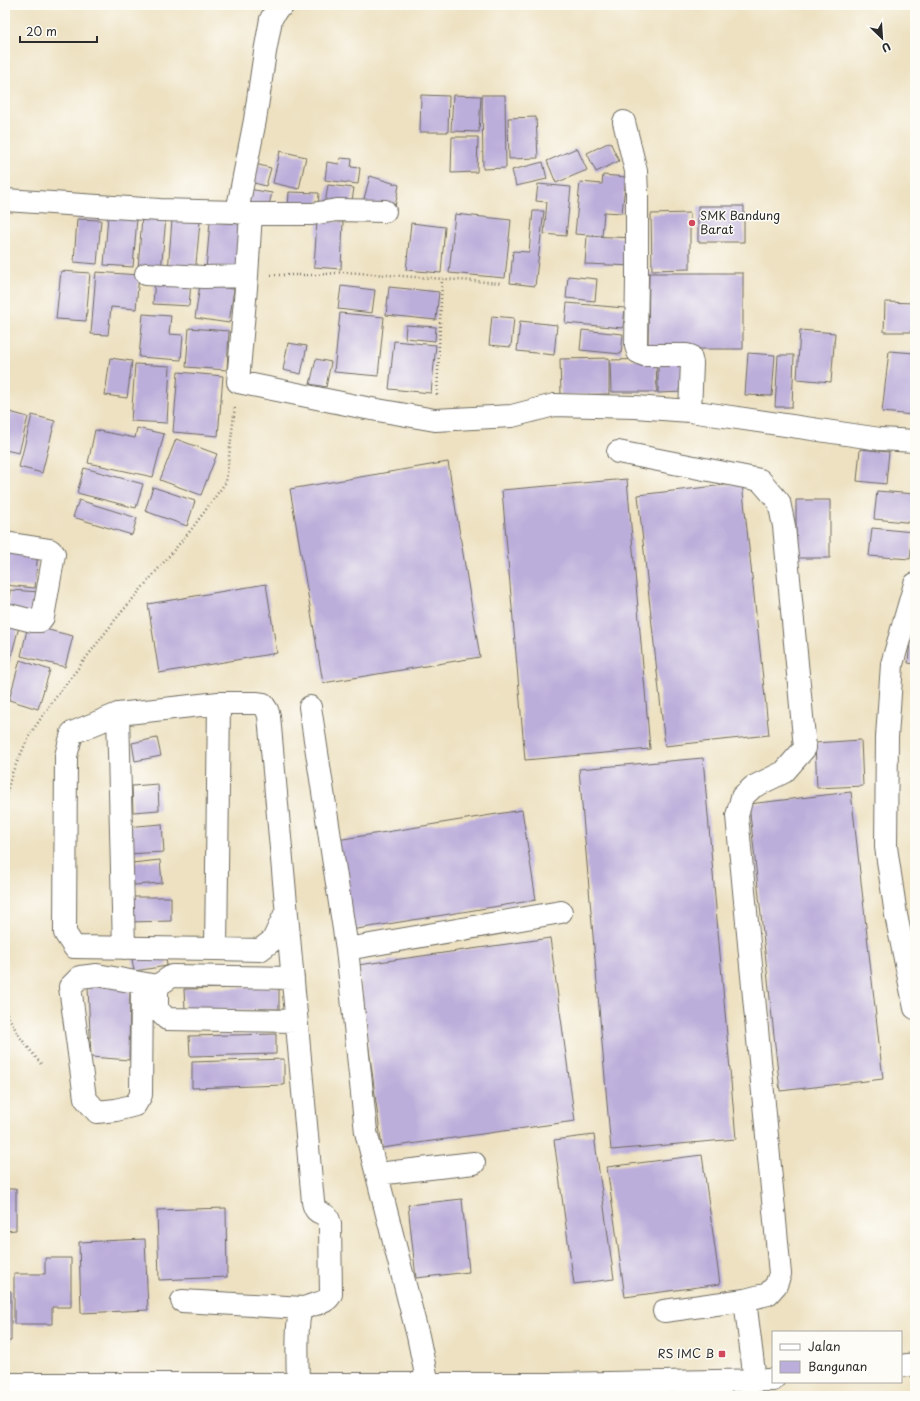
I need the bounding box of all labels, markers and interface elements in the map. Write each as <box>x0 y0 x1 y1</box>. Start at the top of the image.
scale bar <box>20 18 97 44</box>
north arrow <box>862 18 902 58</box>
text: 20 m <box>26 22 57 40</box>
text: U <box>879 38 894 57</box>
place label: SMK Bandung Barat <box>700 206 780 238</box>
marker: SMK Bandung Barat <box>687 218 697 228</box>
legend <box>772 1331 902 1383</box>
text: Jalan <box>808 1337 841 1355</box>
place label: RS IMC B <box>657 1344 714 1362</box>
marker: RS IMC B <box>717 1349 727 1359</box>
text: Bangunan <box>808 1357 867 1375</box>

